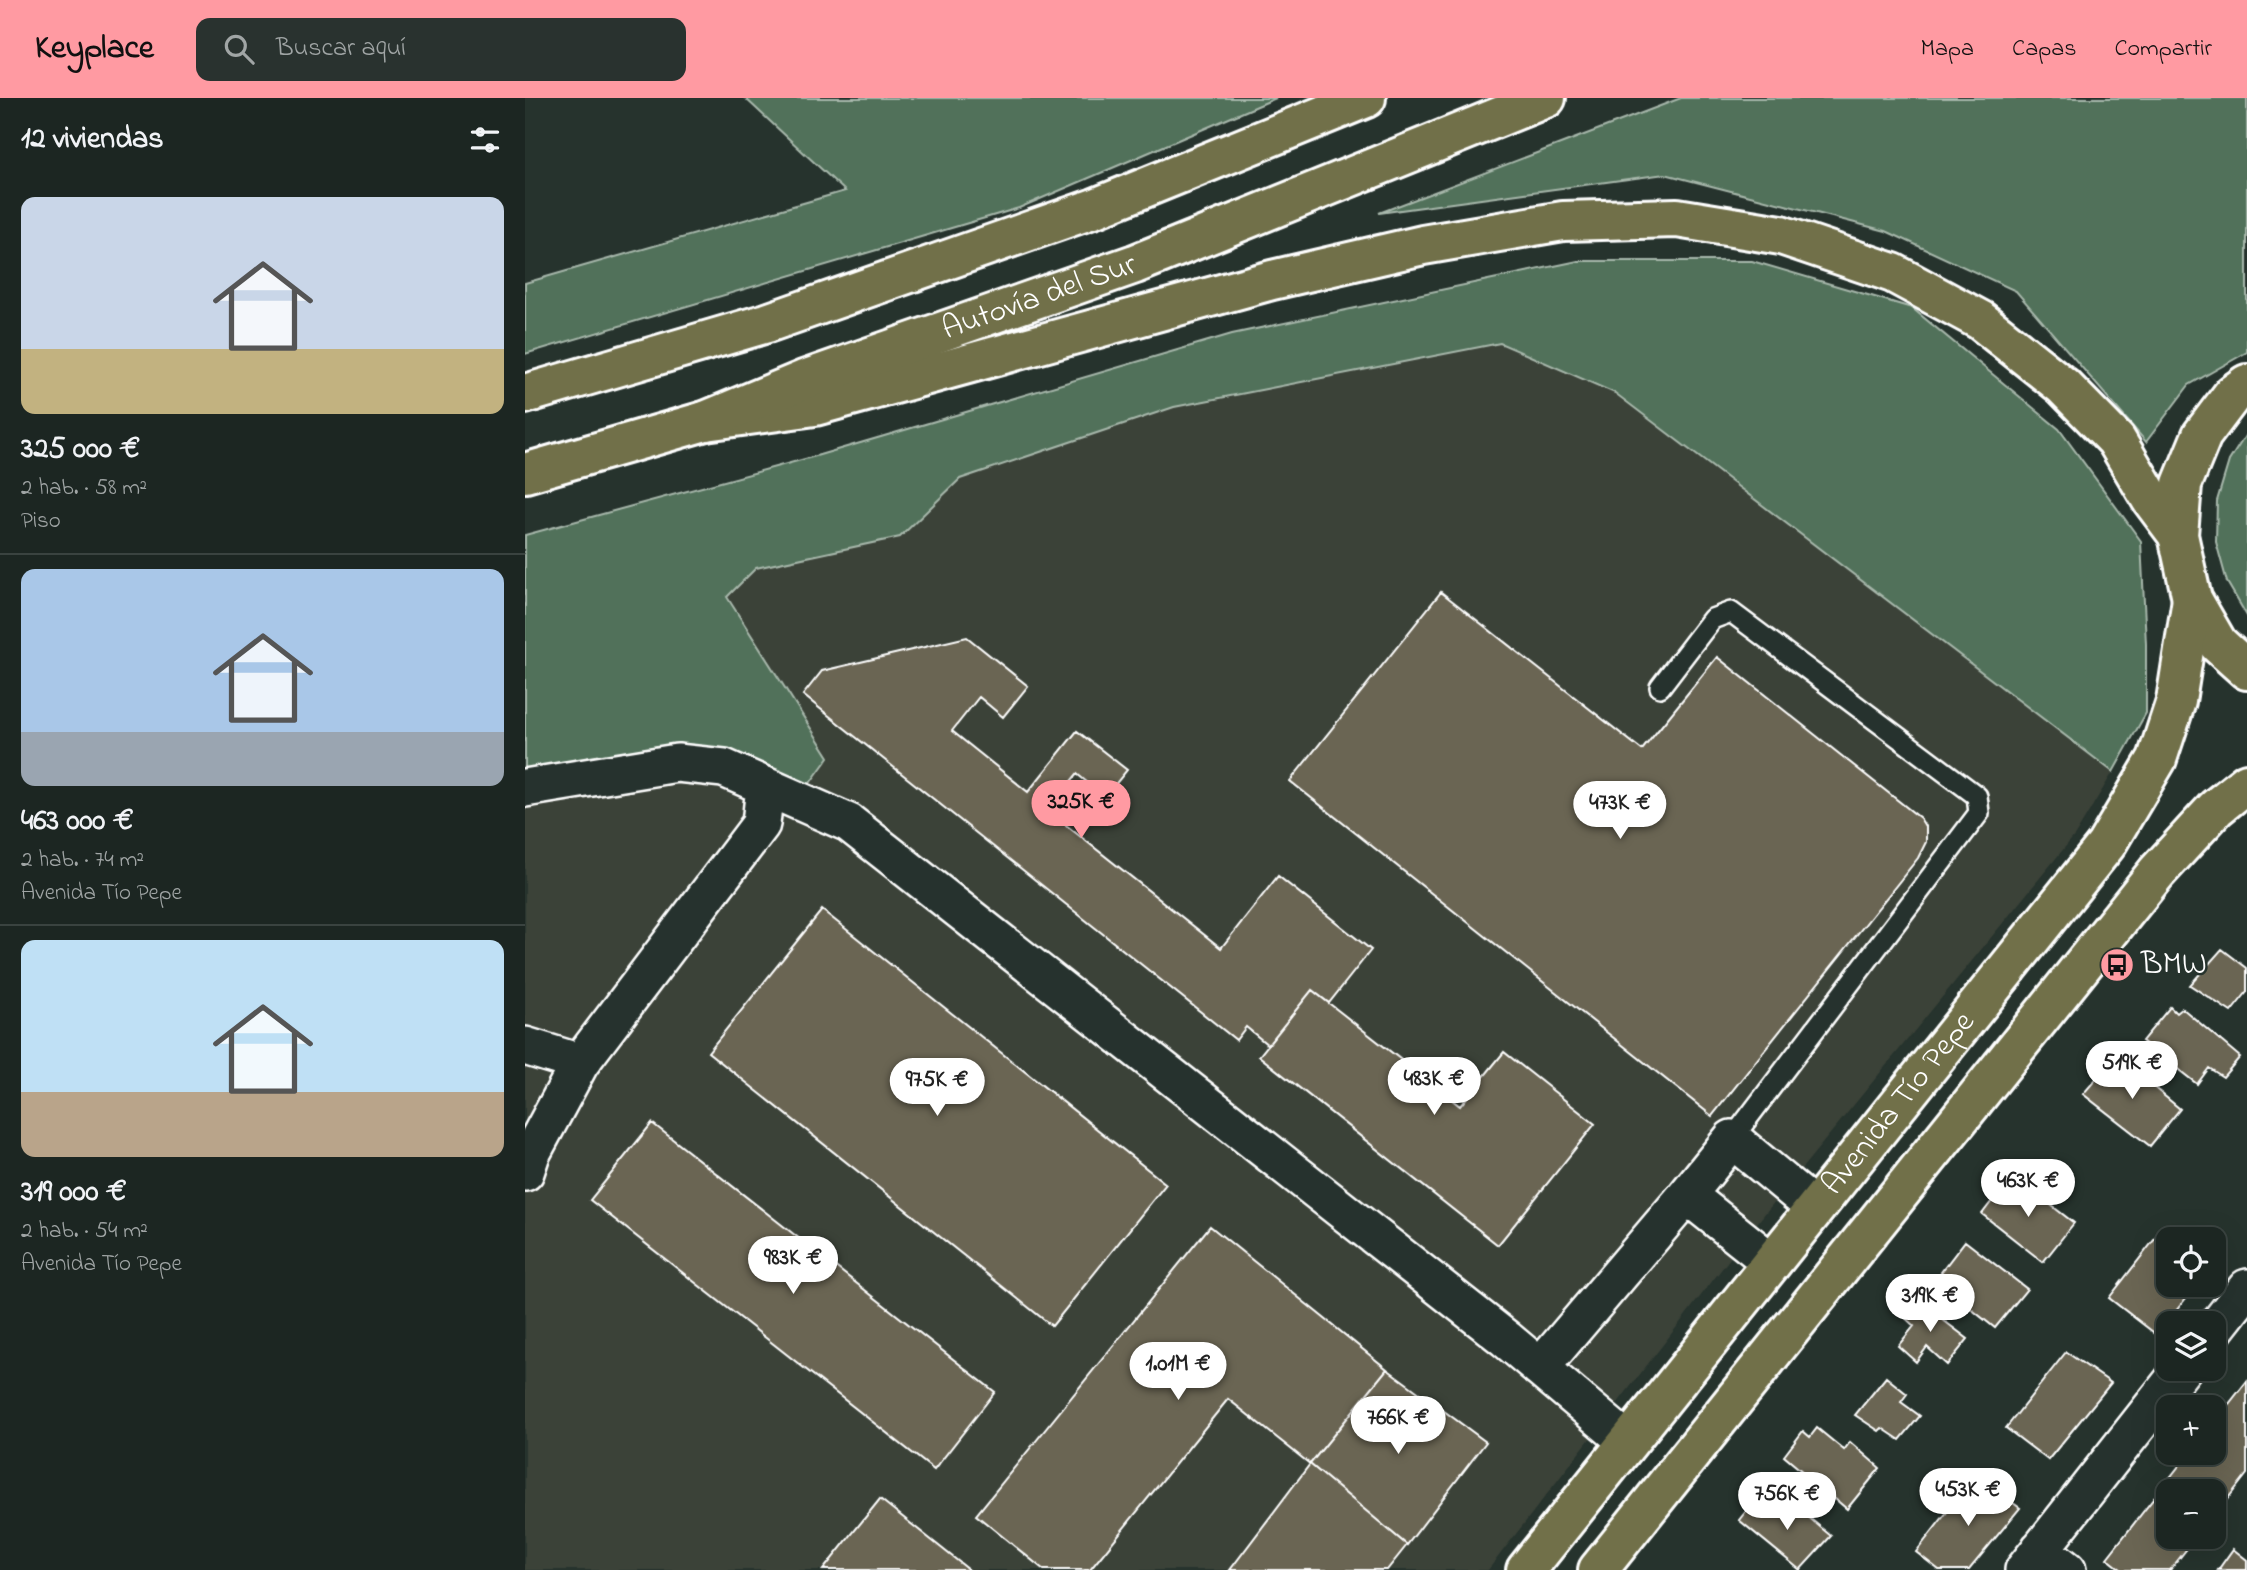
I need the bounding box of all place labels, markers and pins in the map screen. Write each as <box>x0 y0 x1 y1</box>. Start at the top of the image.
pin: 325K € <box>1024 780 1138 840</box>
pin: 473K € <box>1563 782 1677 841</box>
place label: BMW <box>2140 942 2207 989</box>
bus stop icon: BMW <box>2098 946 2136 984</box>
pin: 519K € <box>2075 1042 2189 1101</box>
pin: 975K € <box>880 1058 994 1118</box>
pin: 483K € <box>1377 1058 1491 1117</box>
pin: 463K € <box>1971 1160 2085 1219</box>
pin: 983K € <box>736 1236 850 1296</box>
pin: 319K € <box>1873 1274 1987 1334</box>
pin: 1.01M € <box>1113 1342 1243 1402</box>
pin: 766K € <box>1341 1396 1455 1456</box>
pin: 453K € <box>1911 1468 2025 1528</box>
pin: 756K € <box>1730 1472 1844 1532</box>

